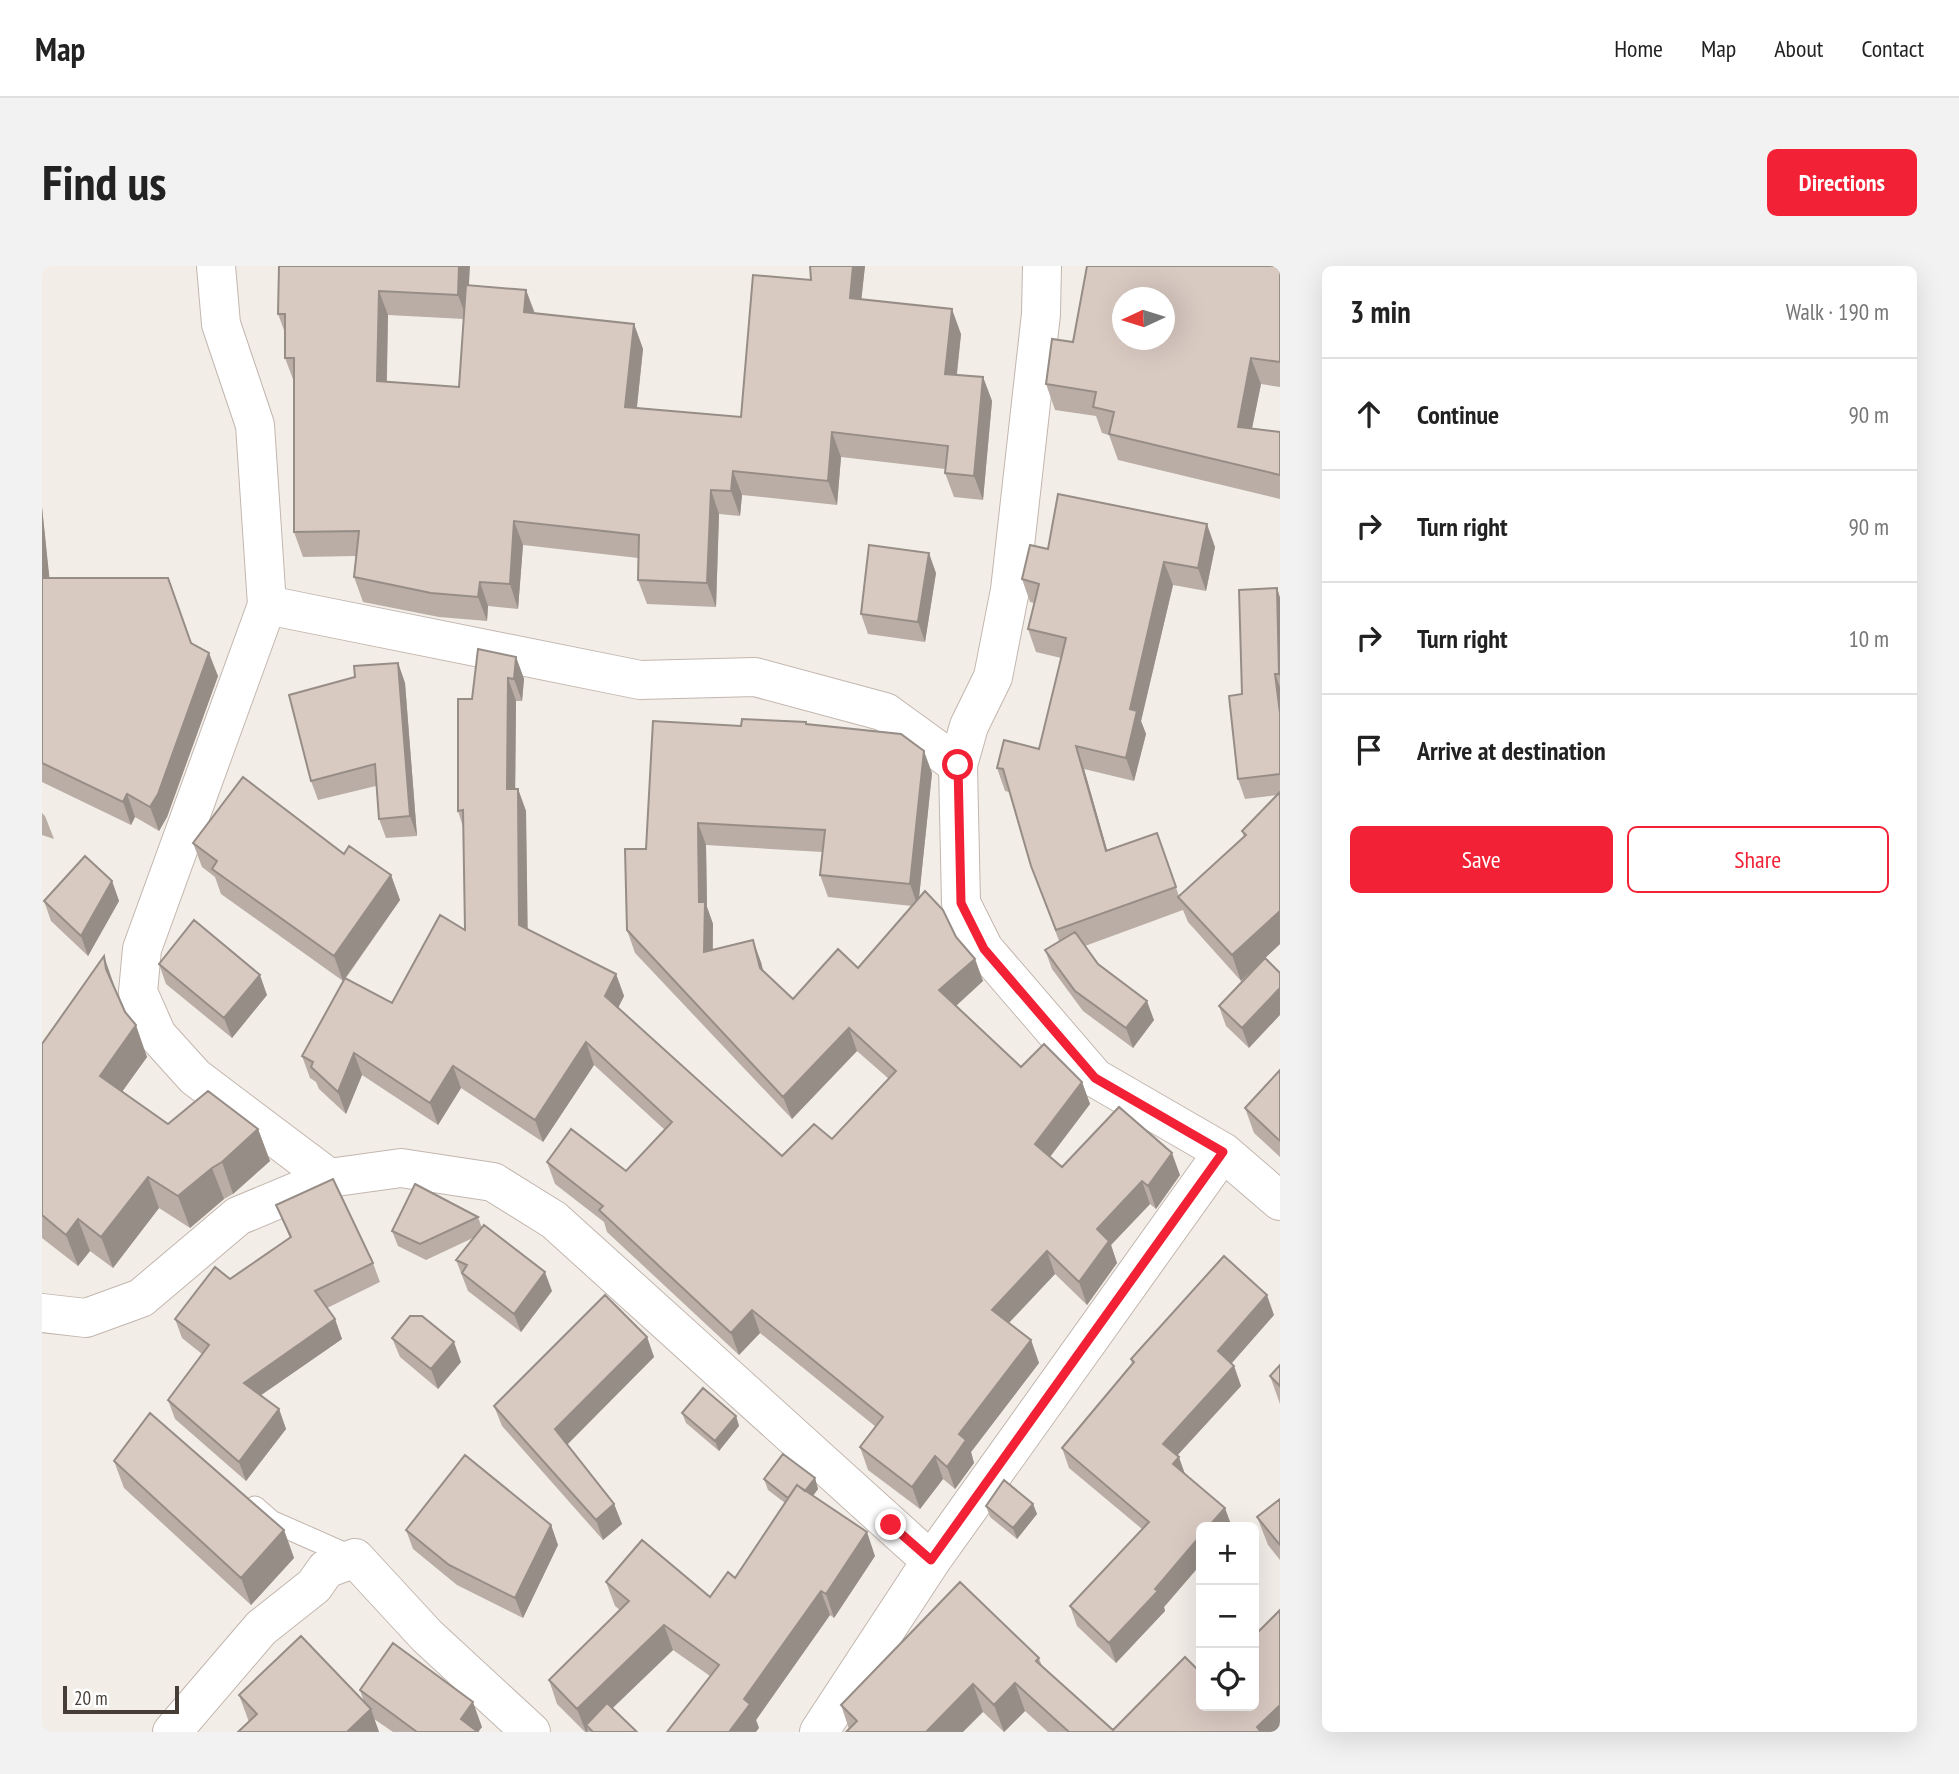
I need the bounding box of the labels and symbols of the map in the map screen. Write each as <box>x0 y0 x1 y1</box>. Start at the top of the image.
north arrow <box>1112 287 1175 350</box>
route start <box>942 749 973 780</box>
route end <box>875 1509 906 1540</box>
scale bar <box>63 1683 178 1715</box>

